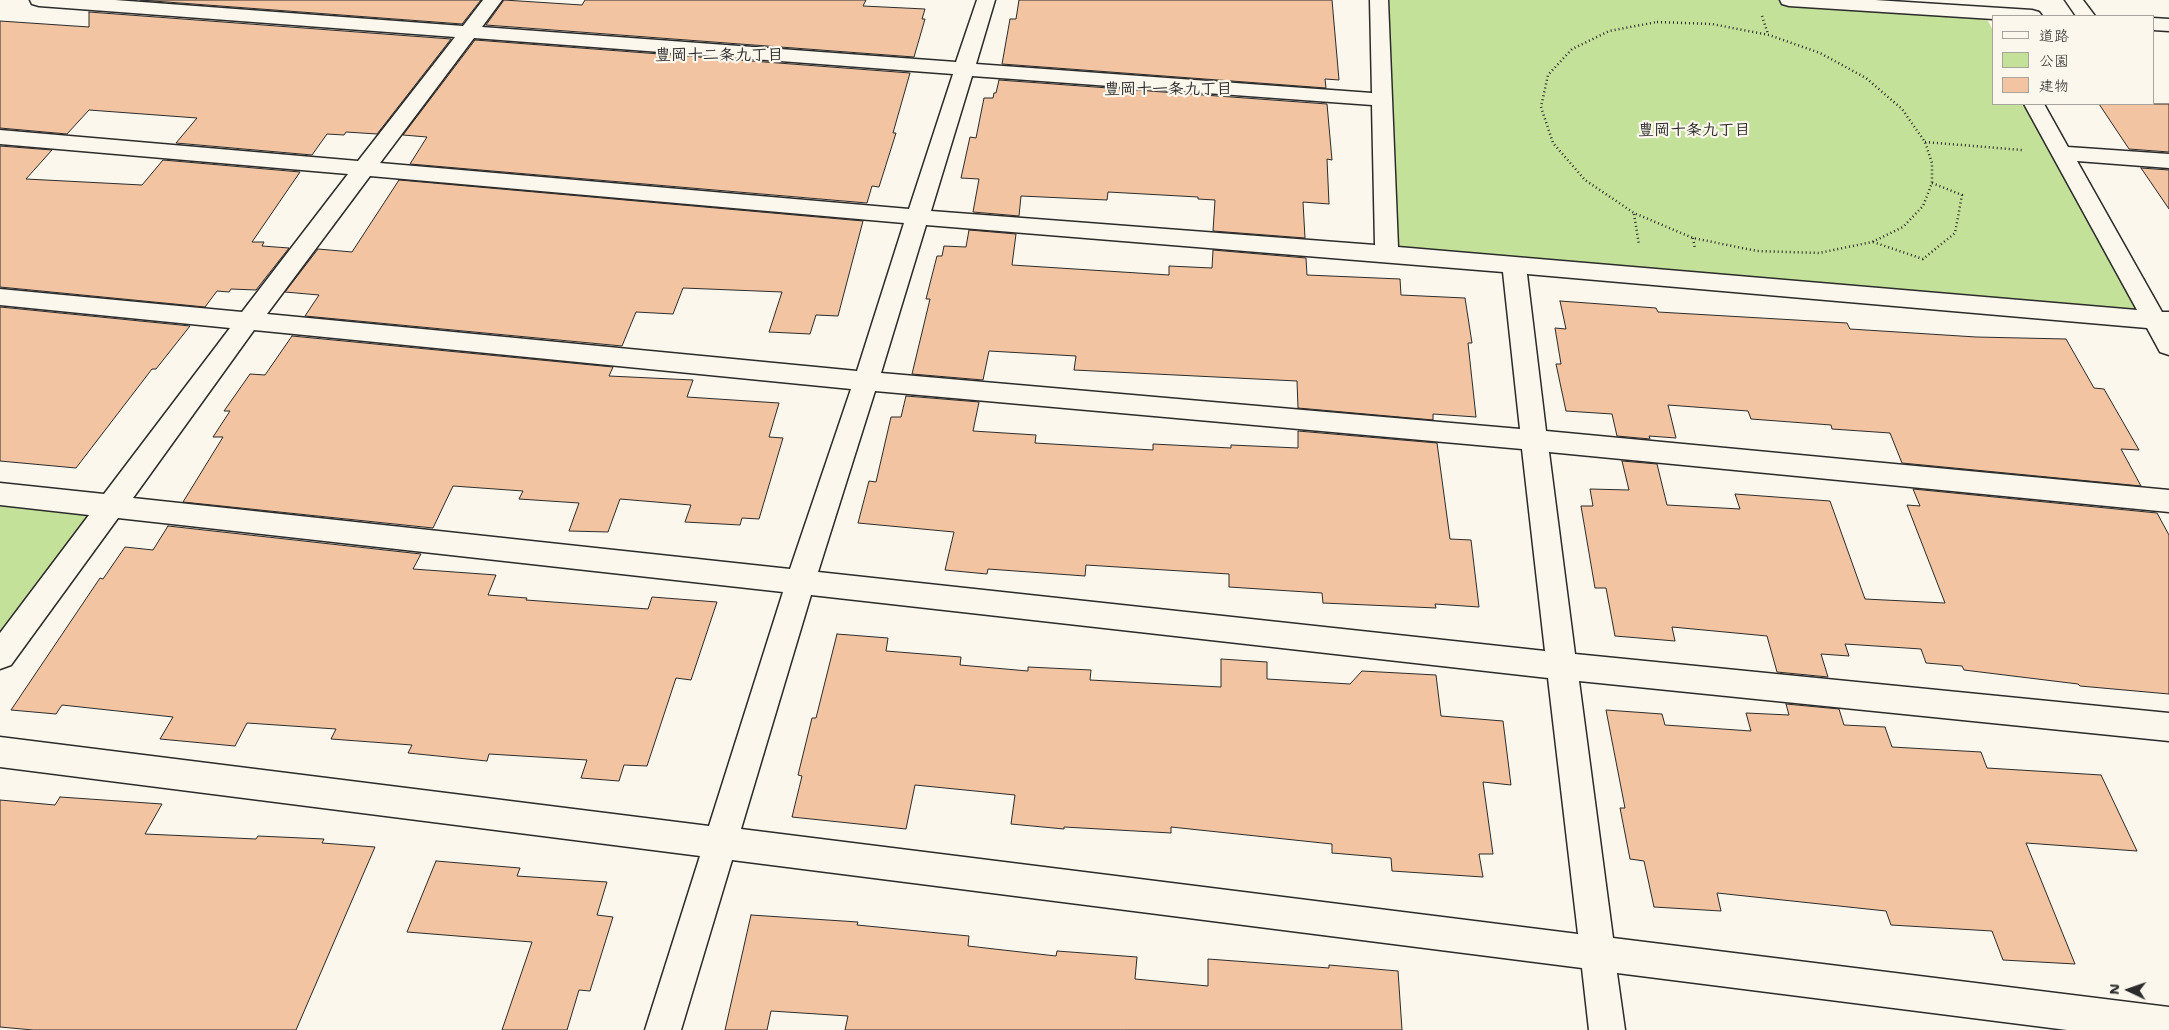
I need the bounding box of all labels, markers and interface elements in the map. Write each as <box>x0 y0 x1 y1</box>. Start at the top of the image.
legend <box>1992 15 2154 105</box>
text: 道路 <box>2039 26 2069 46</box>
district label: 豊岡十二条九丁目 <box>655 46 783 66</box>
text: 公園 <box>2039 51 2069 71</box>
text: 建物 <box>2039 76 2069 96</box>
district label: 豊岡十一条九丁目 <box>1104 80 1232 100</box>
district label: 豊岡十条九丁目 <box>1638 121 1750 141</box>
north arrow <box>2104 965 2154 1015</box>
text: N <box>2105 983 2123 995</box>

